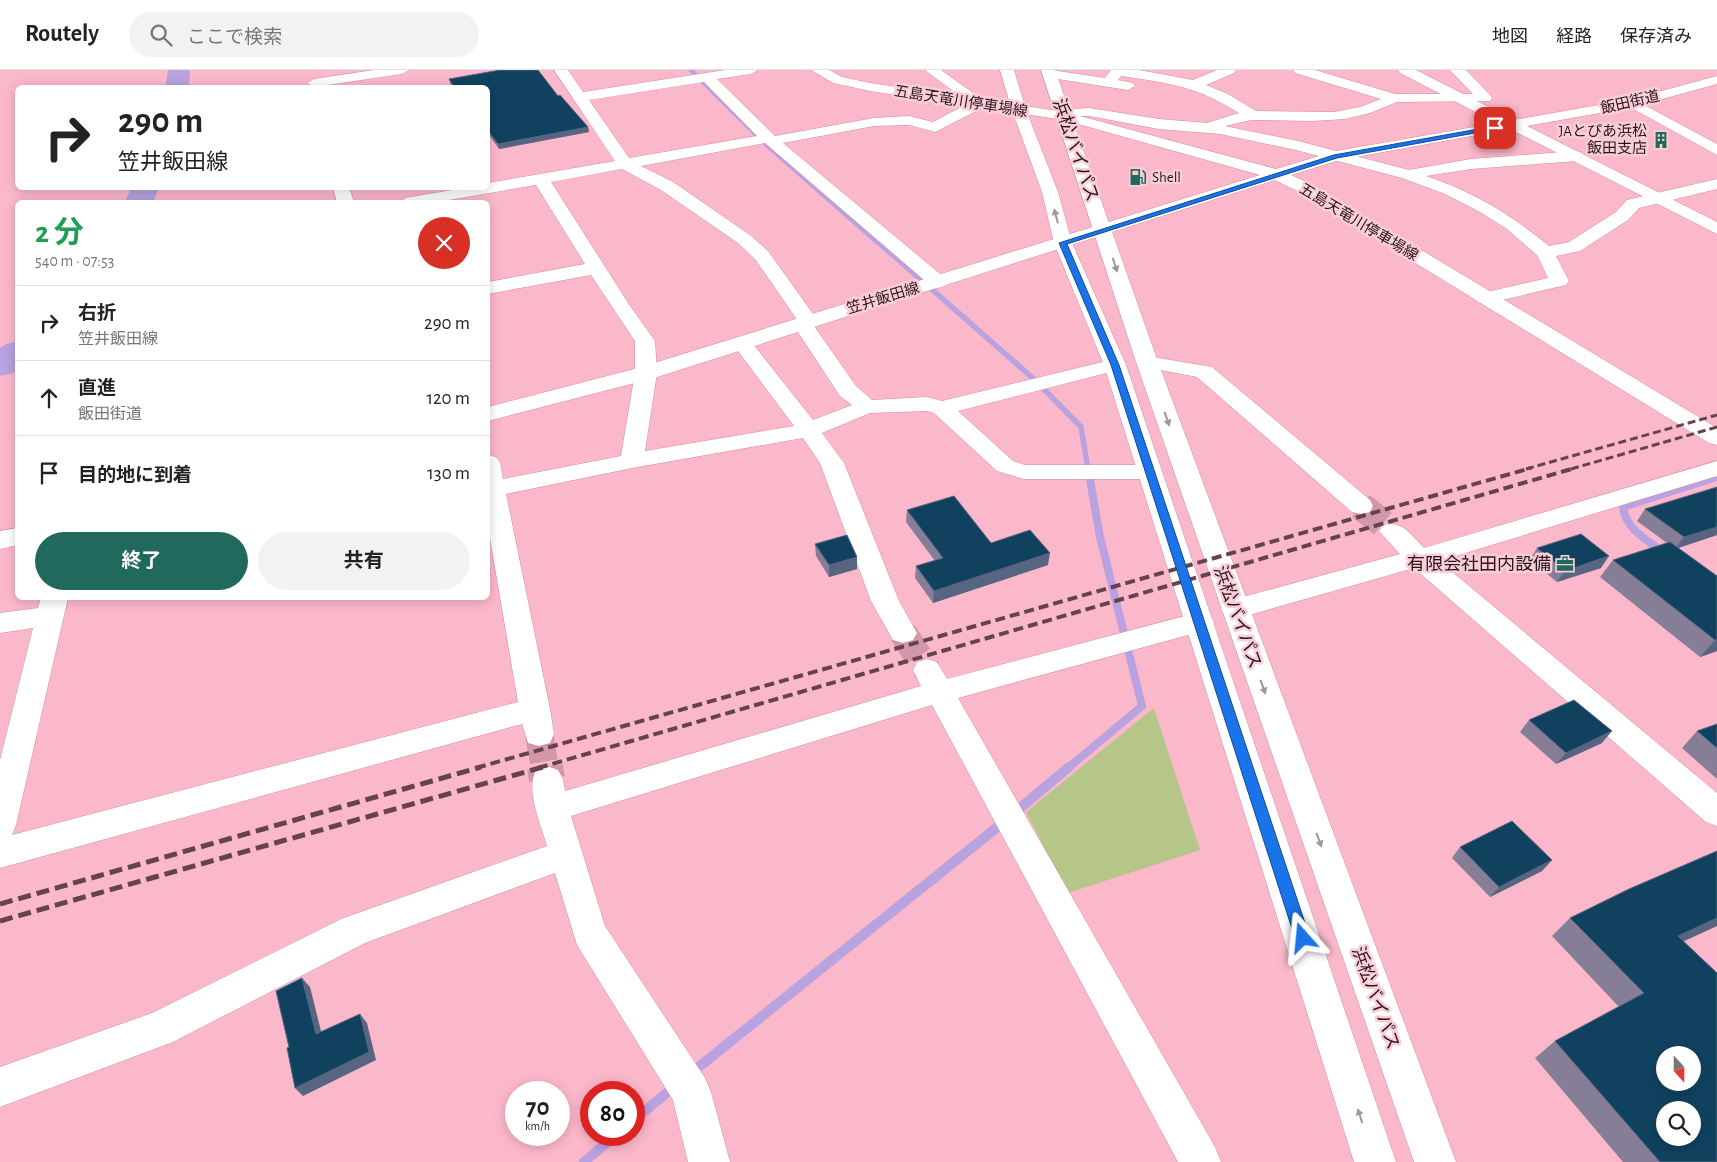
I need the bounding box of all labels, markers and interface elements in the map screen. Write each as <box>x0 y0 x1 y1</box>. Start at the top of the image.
search box <box>129 12 479 57</box>
icon: search <box>147 21 175 49</box>
text: Routely <box>25 22 99 46</box>
text: ここで検索 <box>187 28 282 47</box>
text: 地図 <box>1492 28 1528 46</box>
text: 経路 <box>1556 28 1592 46</box>
text: 保存済み <box>1620 28 1692 46</box>
street label: 五島天竜川停車場線 <box>893 83 1029 119</box>
street label: 飯田街道 <box>1599 87 1661 117</box>
street label: 浜松バイパス <box>1049 96 1103 204</box>
text: 290 m <box>118 104 203 139</box>
icon: right <box>35 105 100 170</box>
pin <box>1474 107 1516 149</box>
icon: arrive <box>1481 114 1509 142</box>
place label: JAとぴあ浜松 飯田支店 <box>1559 123 1647 156</box>
building icon: JAとぴあ浜松 飯田支店 <box>1651 130 1671 150</box>
text: 笠井飯田線 <box>118 151 228 173</box>
fuel station icon: Shell <box>1128 167 1148 187</box>
place label: Shell <box>1152 170 1181 185</box>
street label: 五島天竜川停車場線 <box>1297 180 1421 264</box>
one-way arrow <box>1052 209 1060 224</box>
button: close <box>418 217 470 269</box>
text: 2 分 <box>35 218 84 248</box>
text: 540 m · 07:53 <box>35 253 114 269</box>
one-way arrow <box>1111 258 1119 273</box>
street label: 笠井飯田線 <box>844 278 921 317</box>
text: 右折 <box>78 304 116 323</box>
icon: right <box>35 309 63 337</box>
text: 290 m <box>424 314 470 333</box>
text: 笠井飯田線 <box>78 331 158 347</box>
text: 直進 <box>78 379 116 398</box>
icon: ahead <box>35 384 63 412</box>
text: 120 m <box>426 389 470 408</box>
text: 飯田街道 <box>78 406 142 422</box>
one-way arrow <box>1163 412 1171 427</box>
icon: arrive <box>35 459 63 487</box>
text: 130 m <box>427 464 470 483</box>
text: 目的地に到着 <box>78 466 192 485</box>
button: 終了 <box>35 532 248 590</box>
button: 共有 <box>258 532 470 590</box>
place label: 有限会社田内設備 <box>1407 554 1551 574</box>
office icon: 有限会社田内設備 <box>1555 554 1575 574</box>
street label: 浜松バイパス <box>1210 563 1266 671</box>
one-way arrow <box>1260 680 1267 695</box>
one-way arrow <box>1315 833 1323 848</box>
position arrow <box>1276 911 1328 963</box>
street label: 浜松バイパス <box>1348 944 1404 1052</box>
north arrow <box>1656 1046 1701 1091</box>
map controls <box>1656 1046 1701 1146</box>
speed limit sign: 80 <box>580 1081 645 1146</box>
text: 70 <box>526 1095 549 1120</box>
button: search <box>1656 1101 1701 1146</box>
one-way arrow <box>1356 1108 1364 1123</box>
text: km/h <box>525 1120 550 1132</box>

